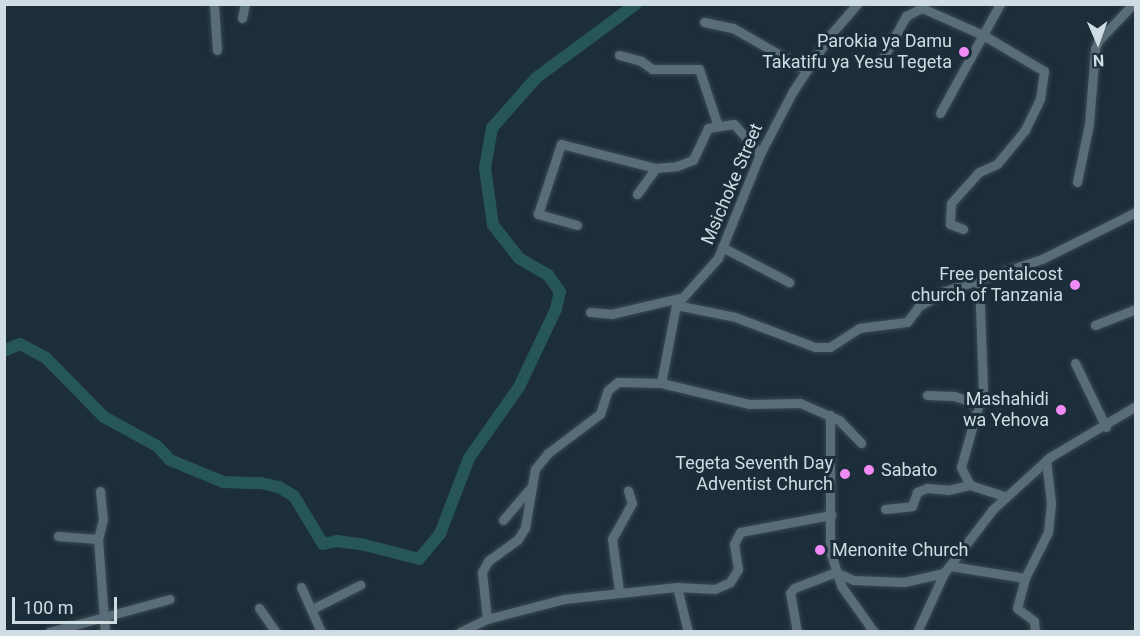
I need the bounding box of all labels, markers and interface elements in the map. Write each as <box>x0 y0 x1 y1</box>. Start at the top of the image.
north arrow <box>1068 12 1128 72</box>
place label: Parokia ya Damu Takatifu ya Yesu Tegeta <box>762 31 952 74</box>
marker: Parokia ya Damu Takatifu ya Yesu Tegeta <box>957 45 971 59</box>
text: N <box>1093 51 1105 70</box>
street label: Msichoke Street <box>697 120 767 248</box>
place label: Free pentalcost church of Tanzania <box>911 264 1063 306</box>
marker: Free pentalcost church of Tanzania <box>1068 278 1082 292</box>
place label: Mashahidi wa Yehova <box>963 389 1049 432</box>
marker: Mashahidi wa Yehova <box>1054 403 1068 417</box>
place label: Tegeta Seventh Day Adventist Church <box>675 453 833 496</box>
place label: Sabato <box>881 459 937 481</box>
marker: Sabato <box>862 463 876 477</box>
marker: Tegeta Seventh Day Adventist Church <box>838 467 852 481</box>
place label: Menonite Church <box>832 539 969 561</box>
marker: Menonite Church <box>813 543 827 557</box>
scale bar <box>15 585 120 623</box>
text: 100 m <box>23 597 74 618</box>

